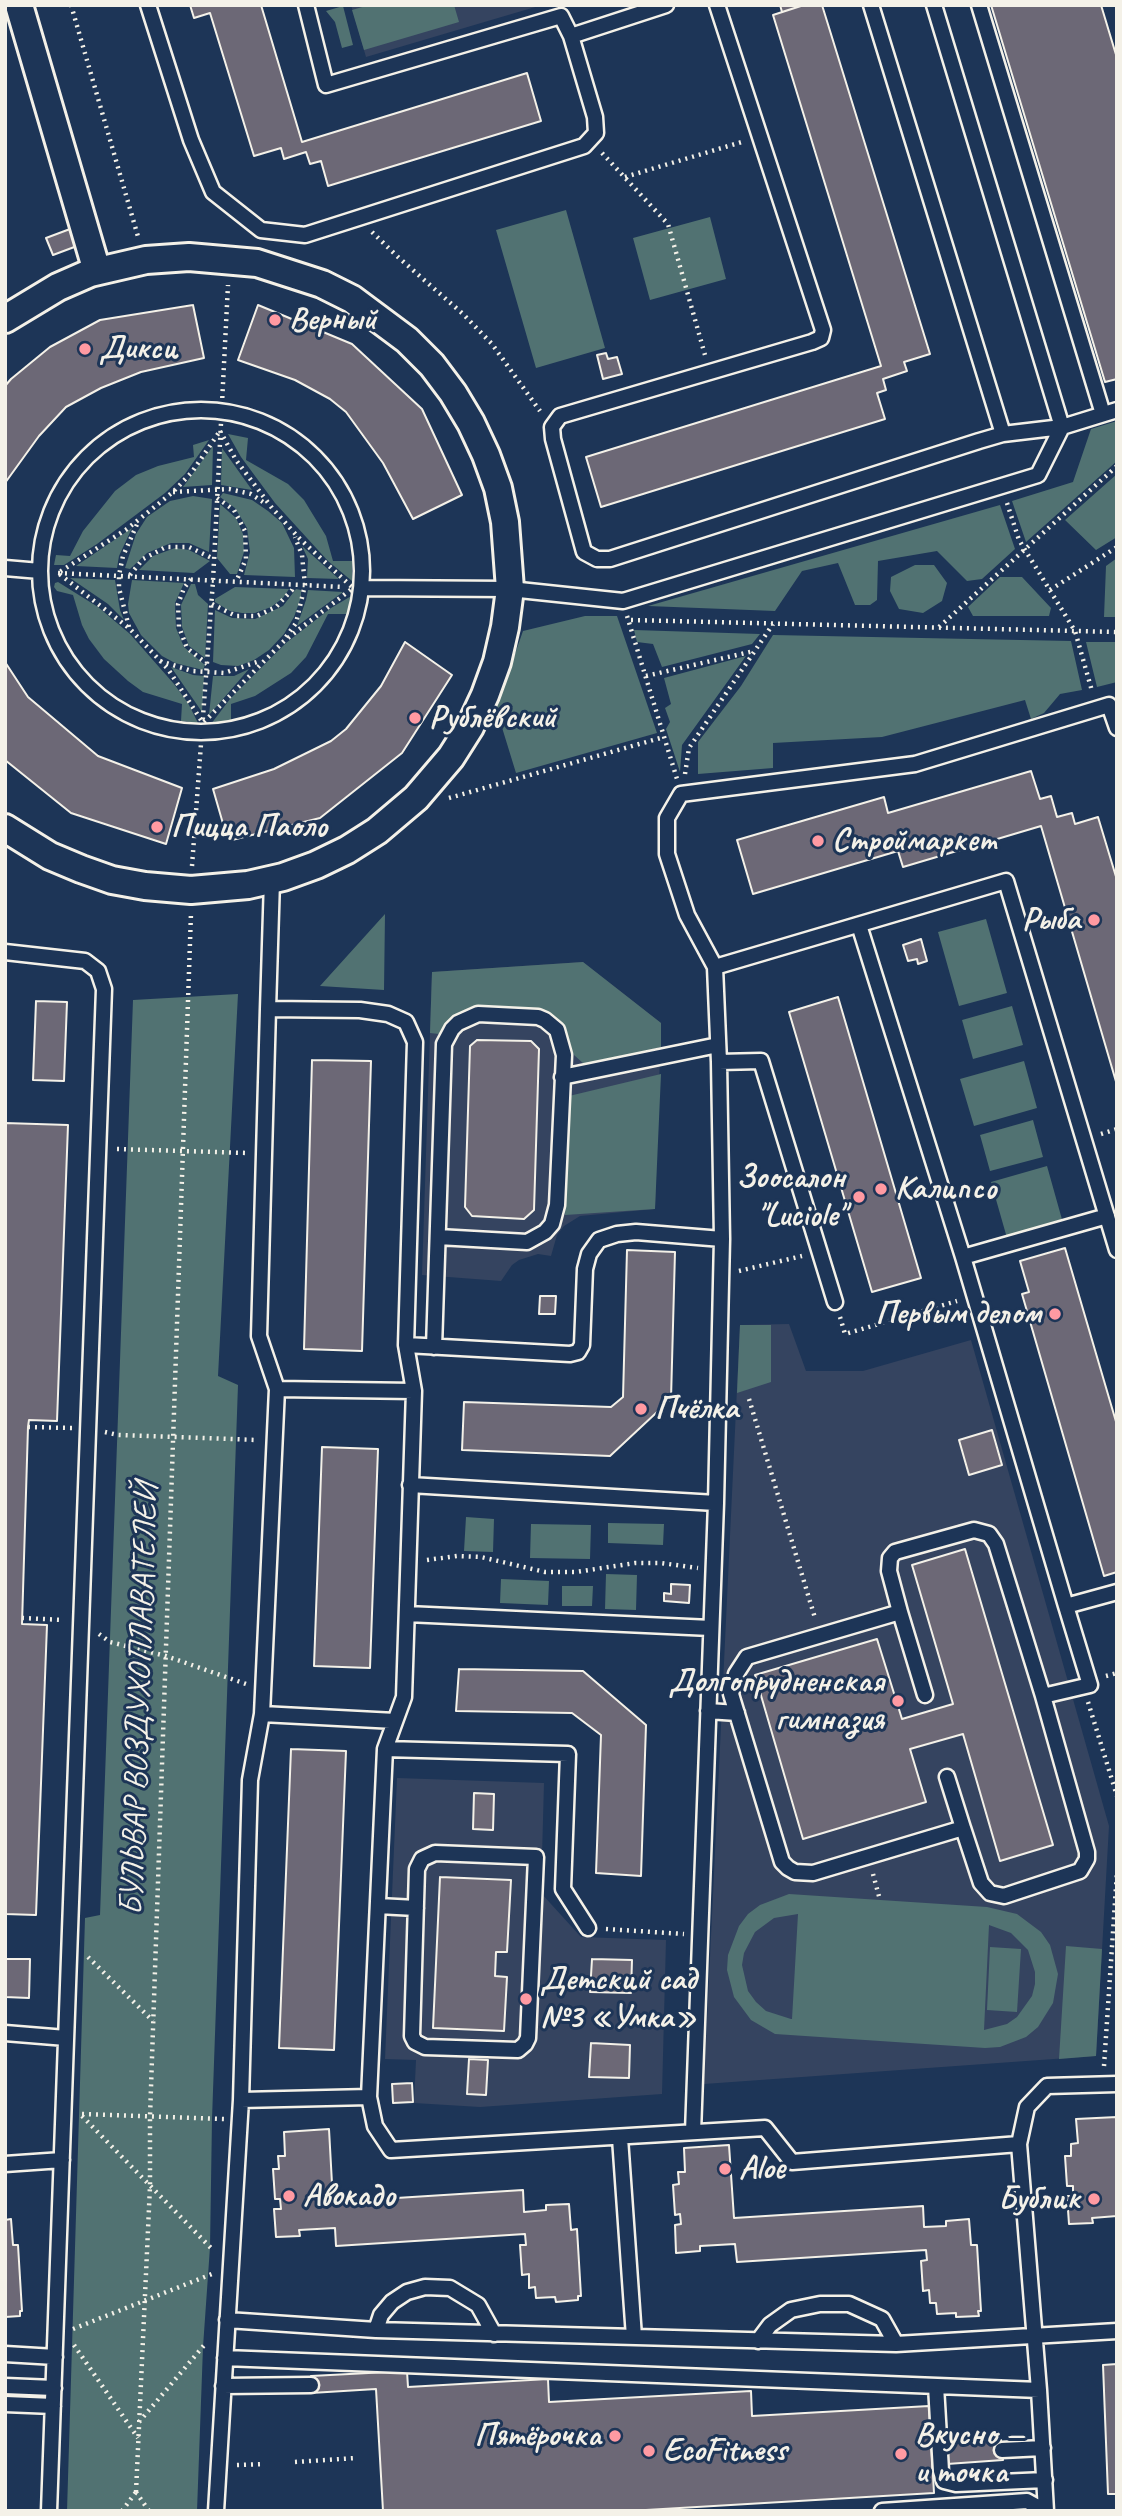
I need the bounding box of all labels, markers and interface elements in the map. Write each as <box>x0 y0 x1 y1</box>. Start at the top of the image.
place label: Верный <box>289 300 377 340</box>
marker: Верный <box>267 312 283 328</box>
place label: Дикси <box>99 329 177 369</box>
marker: Дикси <box>77 341 93 357</box>
place label: Рублёвский <box>429 698 556 738</box>
marker: Рублёвский <box>407 710 423 726</box>
place label: Пицца Паоло <box>171 807 327 847</box>
marker: Пицца Паоло <box>149 819 165 835</box>
place label: Строймаркет <box>832 821 996 861</box>
marker: Строймаркет <box>810 833 826 849</box>
place label: Рыба <box>1022 900 1080 940</box>
marker: Рыба <box>1086 912 1102 928</box>
place label: Зоосалон "Luciole" <box>736 1158 845 1236</box>
place label: Калипсо <box>895 1169 997 1209</box>
marker: Калипсо <box>873 1181 889 1197</box>
marker: Зоосалон "Luciole" <box>851 1189 867 1205</box>
place label: Первым делом <box>875 1294 1041 1334</box>
marker: Первым делом <box>1047 1306 1063 1322</box>
place label: Пчёлка <box>655 1389 738 1429</box>
marker: Пчёлка <box>633 1401 649 1417</box>
street label: БУЛЬВАР ВОЗДУХОПЛАВАТЕЛЕЙ <box>113 1482 167 1916</box>
place label: Долгопрудненская гимназия <box>668 1662 884 1740</box>
marker: Долгопрудненская гимназия <box>890 1693 906 1709</box>
place label: Детский сад №3 «Умка» <box>540 1960 696 2038</box>
marker: Детский сад №3 «Умка» <box>518 1991 534 2007</box>
place label: Aloe <box>739 2149 785 2189</box>
marker: Aloe <box>717 2161 733 2177</box>
place label: Авокадо <box>303 2176 396 2216</box>
place label: Бублик <box>998 2179 1080 2219</box>
marker: Авокадо <box>281 2188 297 2204</box>
marker: Бублик <box>1086 2191 1102 2207</box>
place label: Вкусно — и точка <box>915 2415 1024 2493</box>
place label: Пятёрочка <box>475 2416 601 2456</box>
marker: Пятёрочка <box>607 2428 623 2444</box>
place label: EcoFitness <box>663 2431 787 2471</box>
marker: EcoFitness <box>641 2443 657 2459</box>
marker: Вкусно — и точка <box>893 2446 909 2462</box>

